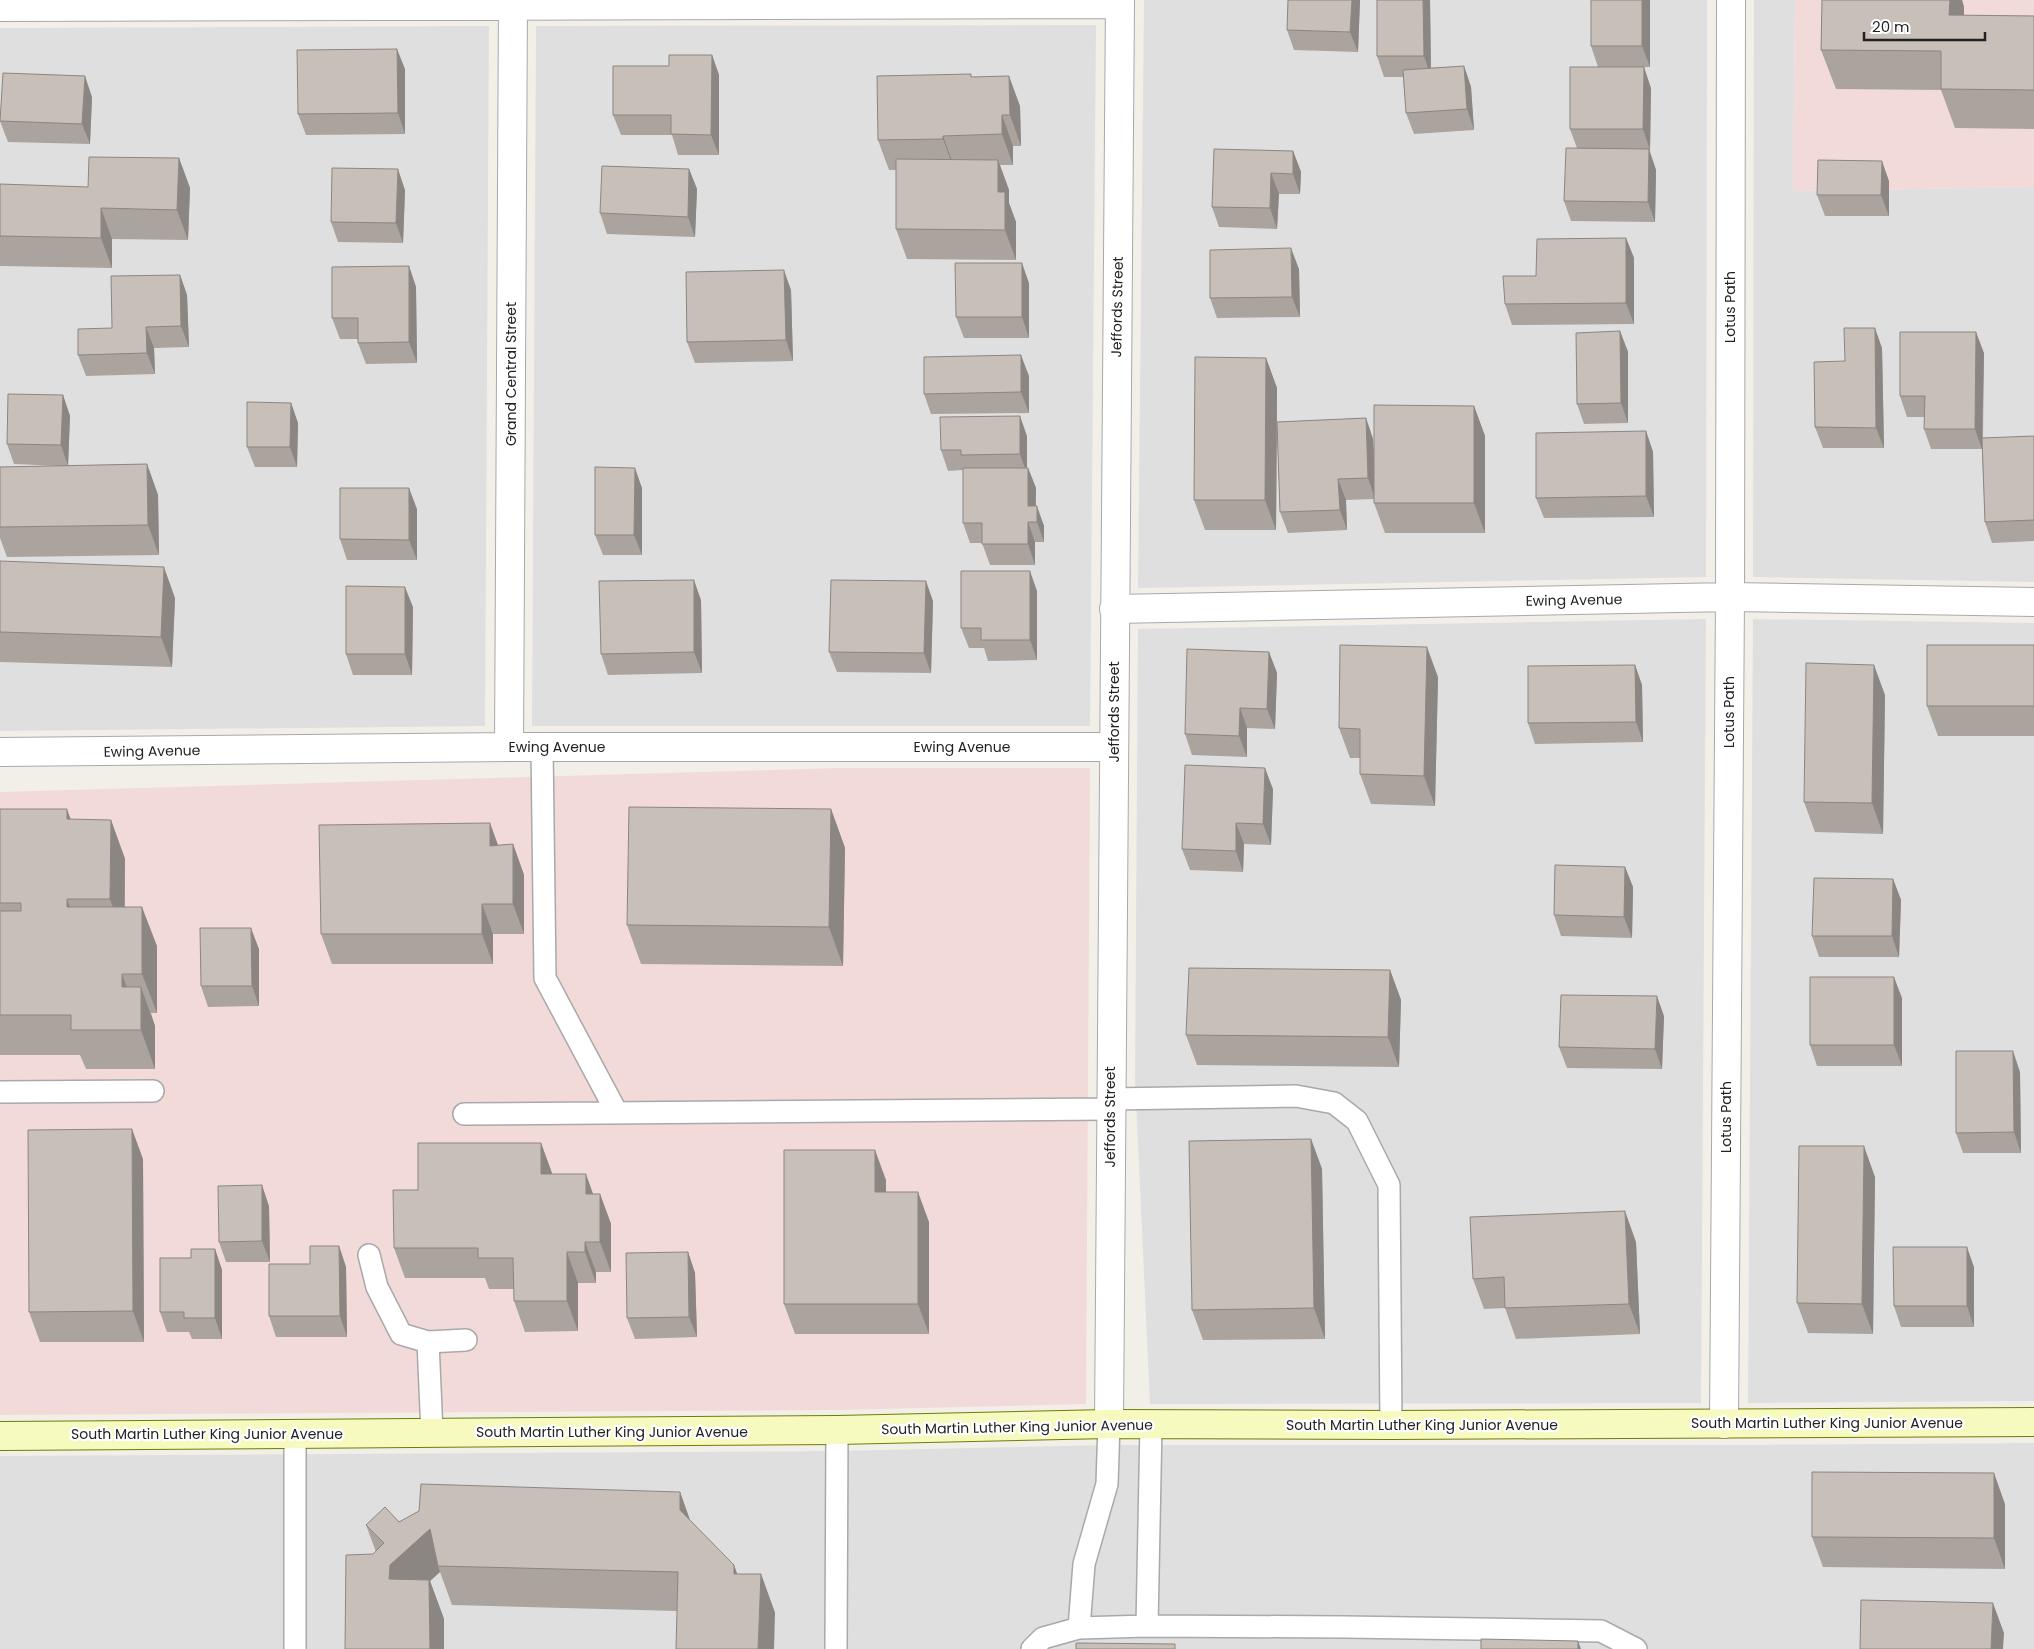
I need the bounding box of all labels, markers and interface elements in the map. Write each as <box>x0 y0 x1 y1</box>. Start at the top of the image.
scale bar <box>1864 10 1985 42</box>
text: 20 m <box>1872 16 1910 37</box>
street label: Jeffords Street <box>1106 256 1128 358</box>
street label: Lotus Path <box>1720 271 1740 343</box>
street label: Grand Central Street <box>501 302 521 446</box>
street label: Ewing Avenue <box>1525 589 1623 611</box>
street label: Jeffords Street <box>1104 662 1124 763</box>
street label: Lotus Path <box>1719 676 1739 748</box>
street label: Ewing Avenue <box>509 737 606 757</box>
street label: Ewing Avenue <box>914 737 1011 757</box>
street label: Ewing Avenue <box>103 740 201 762</box>
street label: Jeffords Street <box>1100 1067 1120 1168</box>
street label: Lotus Path <box>1716 1081 1736 1153</box>
street label: South Martin Luther King Junior Avenue <box>1691 1413 1963 1433</box>
street label: South Martin Luther King Junior Avenue <box>881 1415 1153 1439</box>
street label: South Martin Luther King Junior Avenue <box>1286 1415 1558 1435</box>
street label: South Martin Luther King Junior Avenue <box>476 1422 748 1442</box>
street label: South Martin Luther King Junior Avenue <box>71 1424 343 1444</box>

